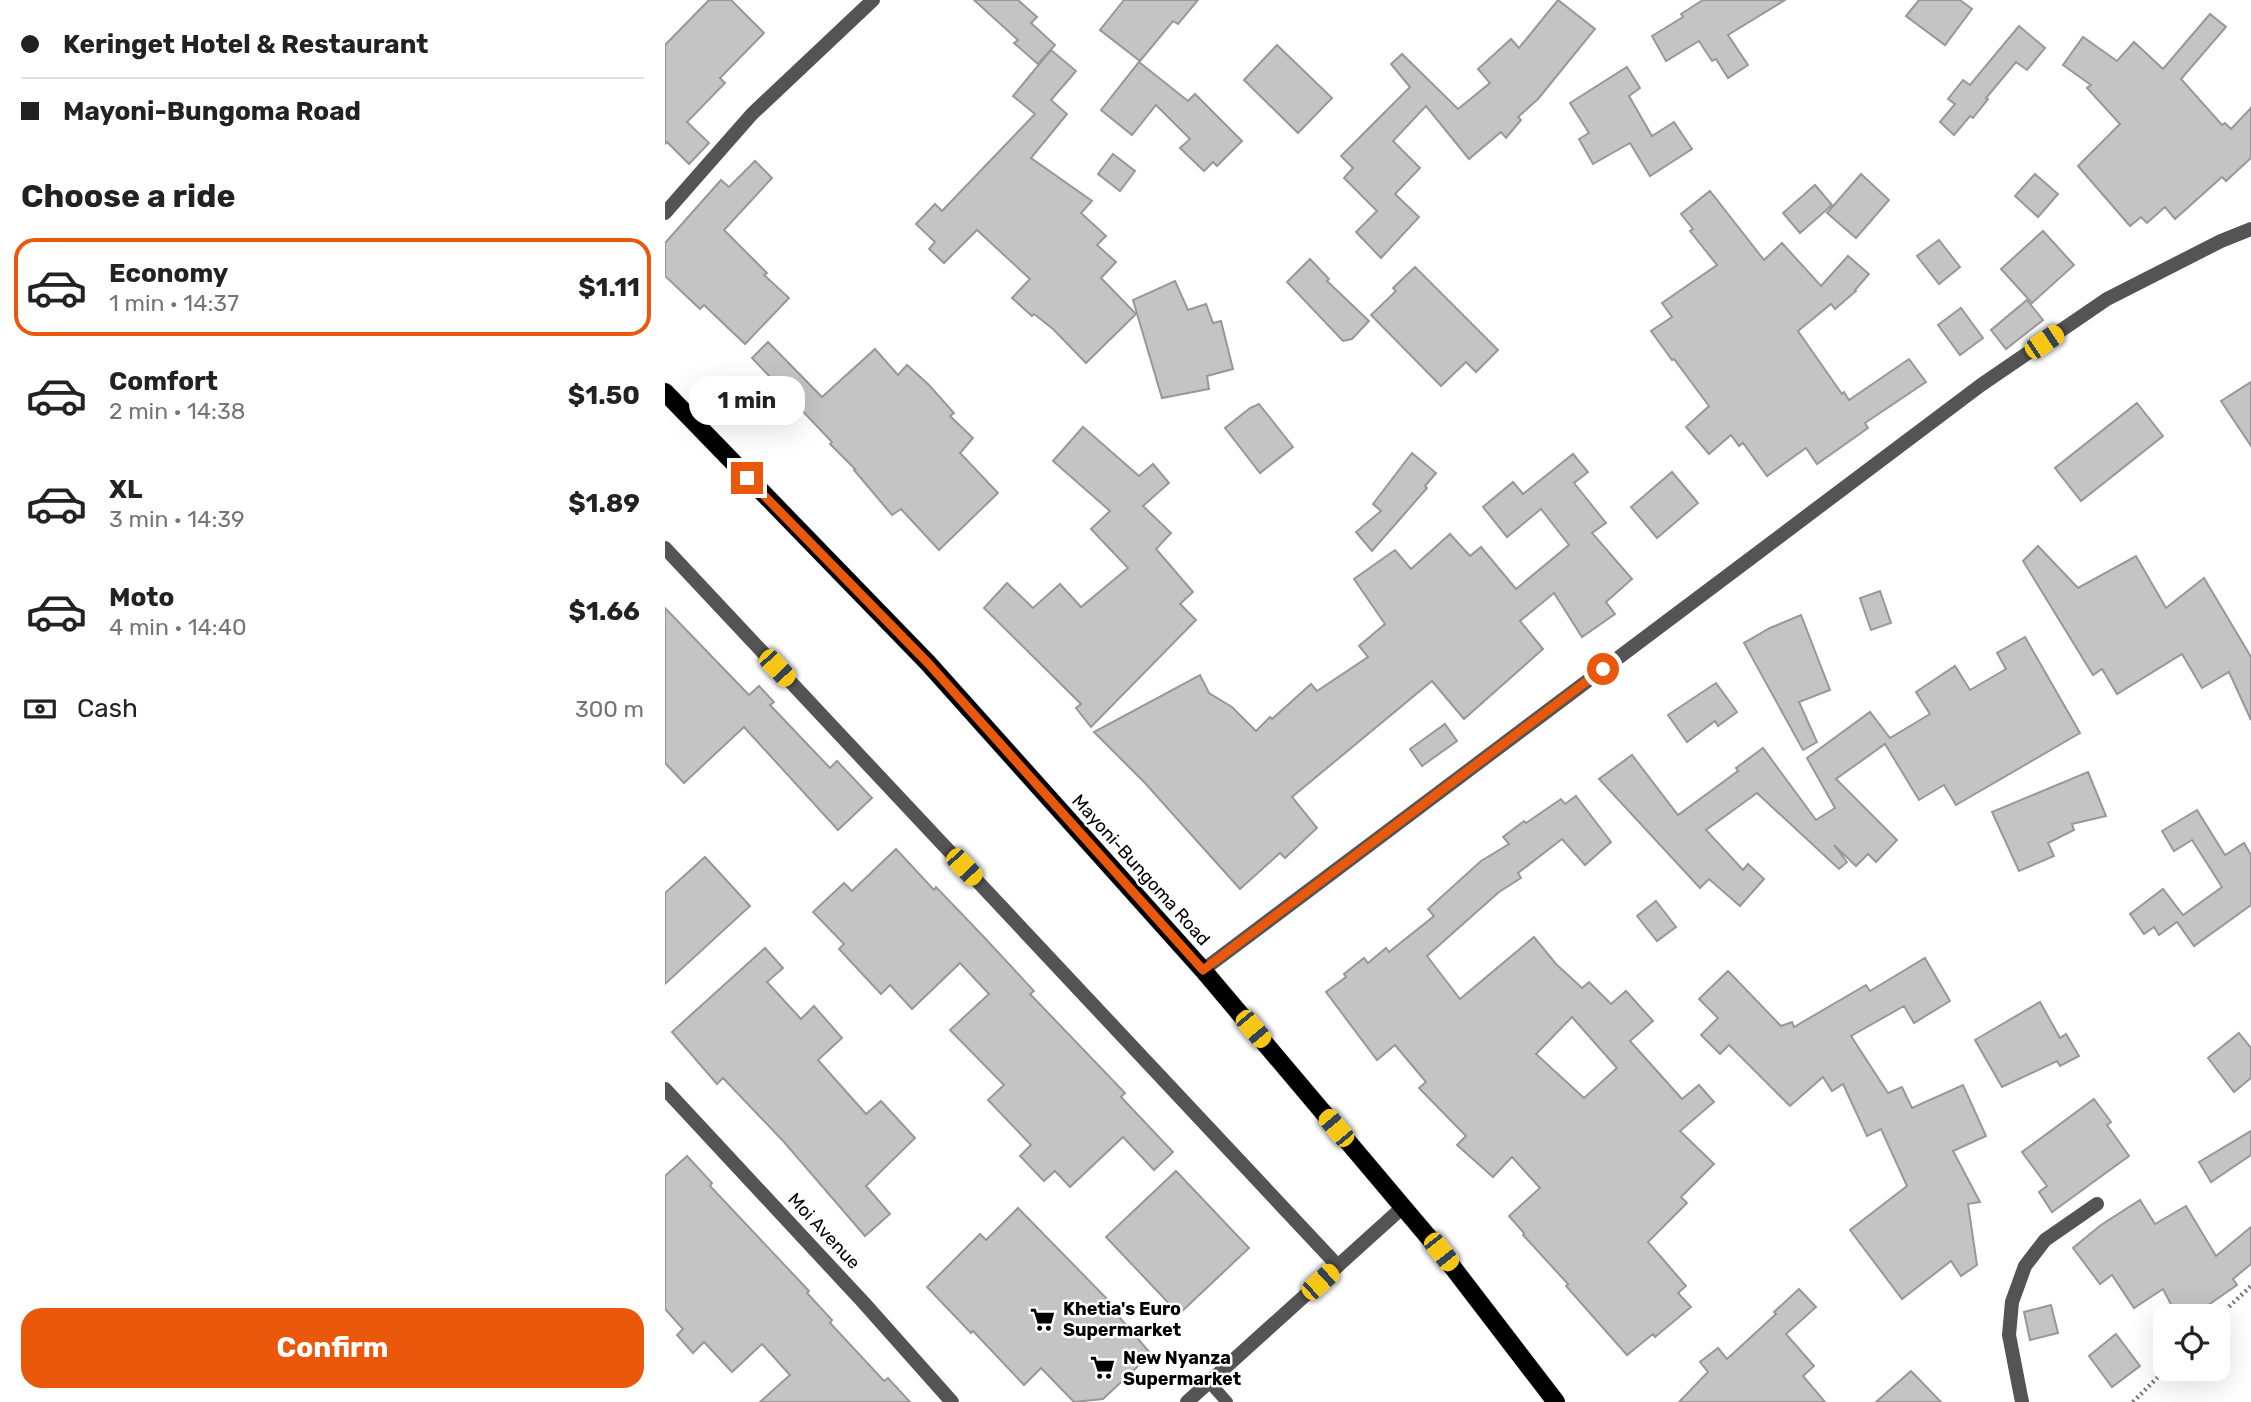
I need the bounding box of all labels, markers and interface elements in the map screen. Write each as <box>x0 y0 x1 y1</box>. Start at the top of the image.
text: Keringet Hotel & Restaurant <box>63 29 428 60</box>
text: Mayoni-Bungoma Road <box>63 96 361 127</box>
text: Choose a ride <box>21 177 235 215</box>
icon: car <box>25 256 88 319</box>
text: Economy <box>109 258 228 289</box>
text: $1.11 <box>578 272 640 303</box>
text: 1 min · 14:37 <box>109 289 239 317</box>
car <box>2021 322 2068 362</box>
icon: car <box>25 364 88 427</box>
text: Comfort <box>109 366 218 397</box>
callout: 1 min <box>689 377 805 426</box>
text: $1.50 <box>568 380 640 411</box>
text: 1 min <box>718 386 776 414</box>
text: 2 min · 14:38 <box>109 397 245 425</box>
route end <box>731 462 763 494</box>
icon: car <box>25 472 88 535</box>
text: XL <box>109 474 142 505</box>
text: $1.89 <box>568 488 640 519</box>
text: 3 min · 14:39 <box>109 505 245 533</box>
icon: car <box>25 580 88 643</box>
text: Moto <box>109 582 174 613</box>
text: $1.66 <box>569 596 640 627</box>
text: 4 min · 14:40 <box>109 613 247 641</box>
car <box>755 645 800 691</box>
route start <box>1587 653 1619 685</box>
icon: cash <box>21 690 59 728</box>
text: Cash <box>77 693 138 724</box>
text: 300 m <box>575 695 644 723</box>
street label: Mayoni-Bungoma Road <box>1067 790 1215 950</box>
car <box>942 844 987 890</box>
car <box>1232 1006 1275 1052</box>
car <box>1315 1105 1358 1151</box>
street label: Moi Avenue <box>783 1188 865 1274</box>
car <box>1420 1229 1463 1275</box>
car <box>1298 1260 1343 1304</box>
place label: Khetia's Euro Supermarket <box>1063 1298 1181 1341</box>
map controls <box>2153 1304 2230 1381</box>
button: locate <box>2153 1304 2230 1381</box>
supermarket icon: Khetia's Euro Supermarket <box>1029 1305 1057 1333</box>
button: Confirm <box>21 1308 644 1388</box>
place label: New Nyanza Supermarket <box>1123 1347 1241 1390</box>
supermarket icon: New Nyanza Supermarket <box>1089 1354 1117 1382</box>

